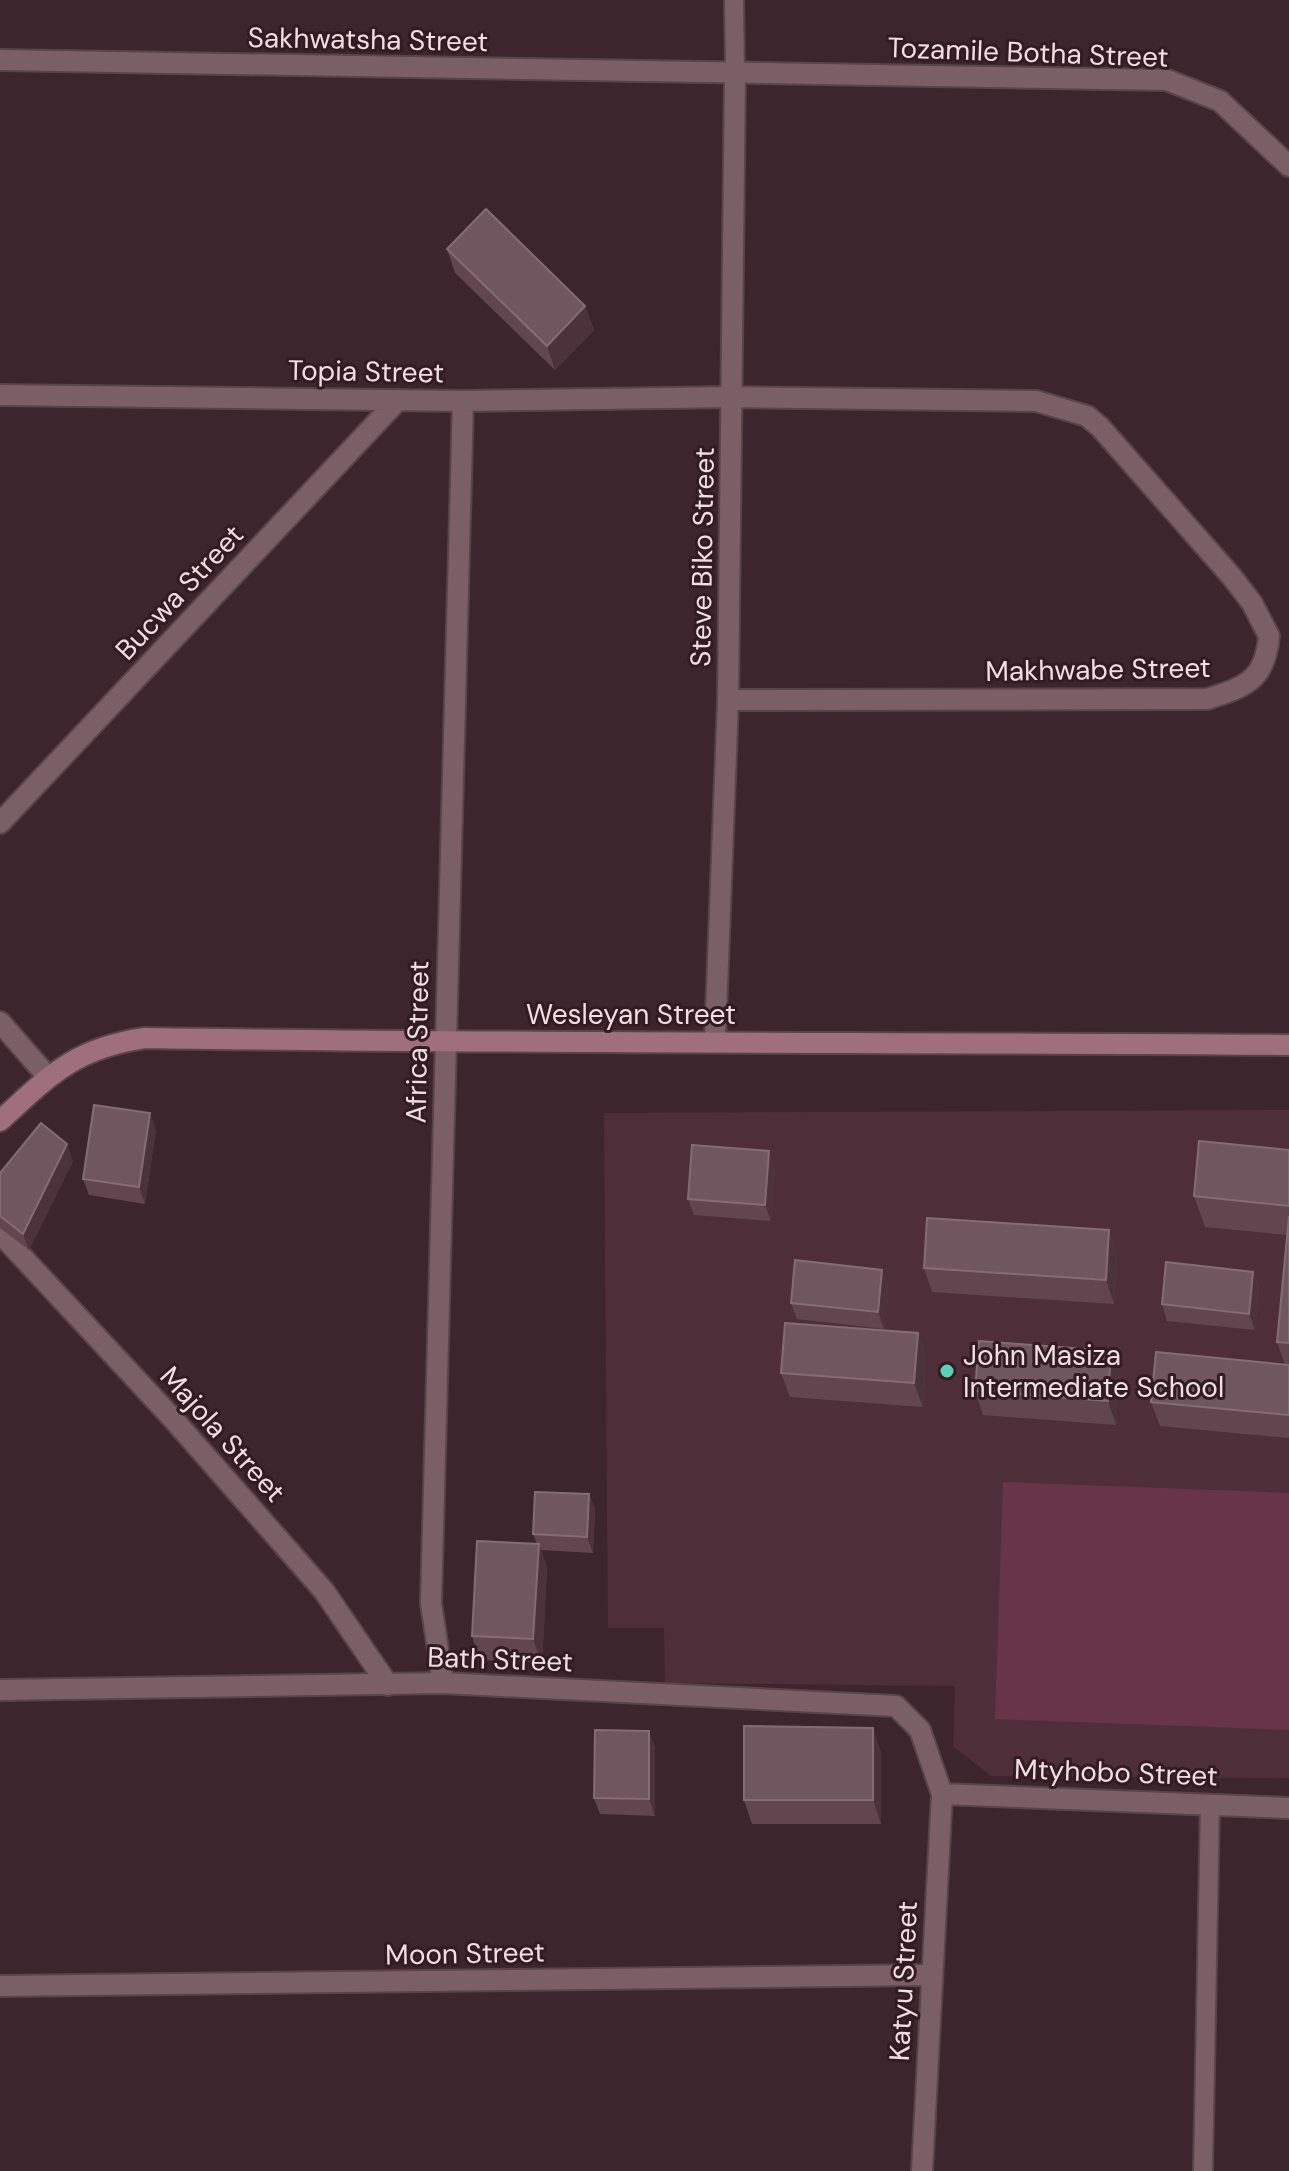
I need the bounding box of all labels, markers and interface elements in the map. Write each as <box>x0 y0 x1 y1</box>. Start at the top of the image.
street label: Sakhwatsha Street <box>247 19 489 60</box>
street label: Tozamile Botha Street <box>887 29 1169 76</box>
street label: Topia Street <box>288 352 444 391</box>
street label: Steve Biko Street <box>682 447 723 667</box>
street label: Bucwa Street <box>107 517 251 668</box>
street label: Makhwabe Street <box>985 649 1211 690</box>
street label: Africa Street <box>398 960 437 1124</box>
street label: Wesleyan Street <box>526 996 736 1033</box>
place label: John Masiza Intermediate School <box>963 1337 1224 1406</box>
street label: Majola Street <box>152 1359 293 1510</box>
marker: John Masiza Intermediate School <box>938 1362 956 1380</box>
street label: Bath Street <box>427 1638 573 1681</box>
street label: Mtyhobo Street <box>1014 1750 1218 1795</box>
street label: Katyu Street <box>881 1900 926 2062</box>
street label: Moon Street <box>385 1934 545 1973</box>

